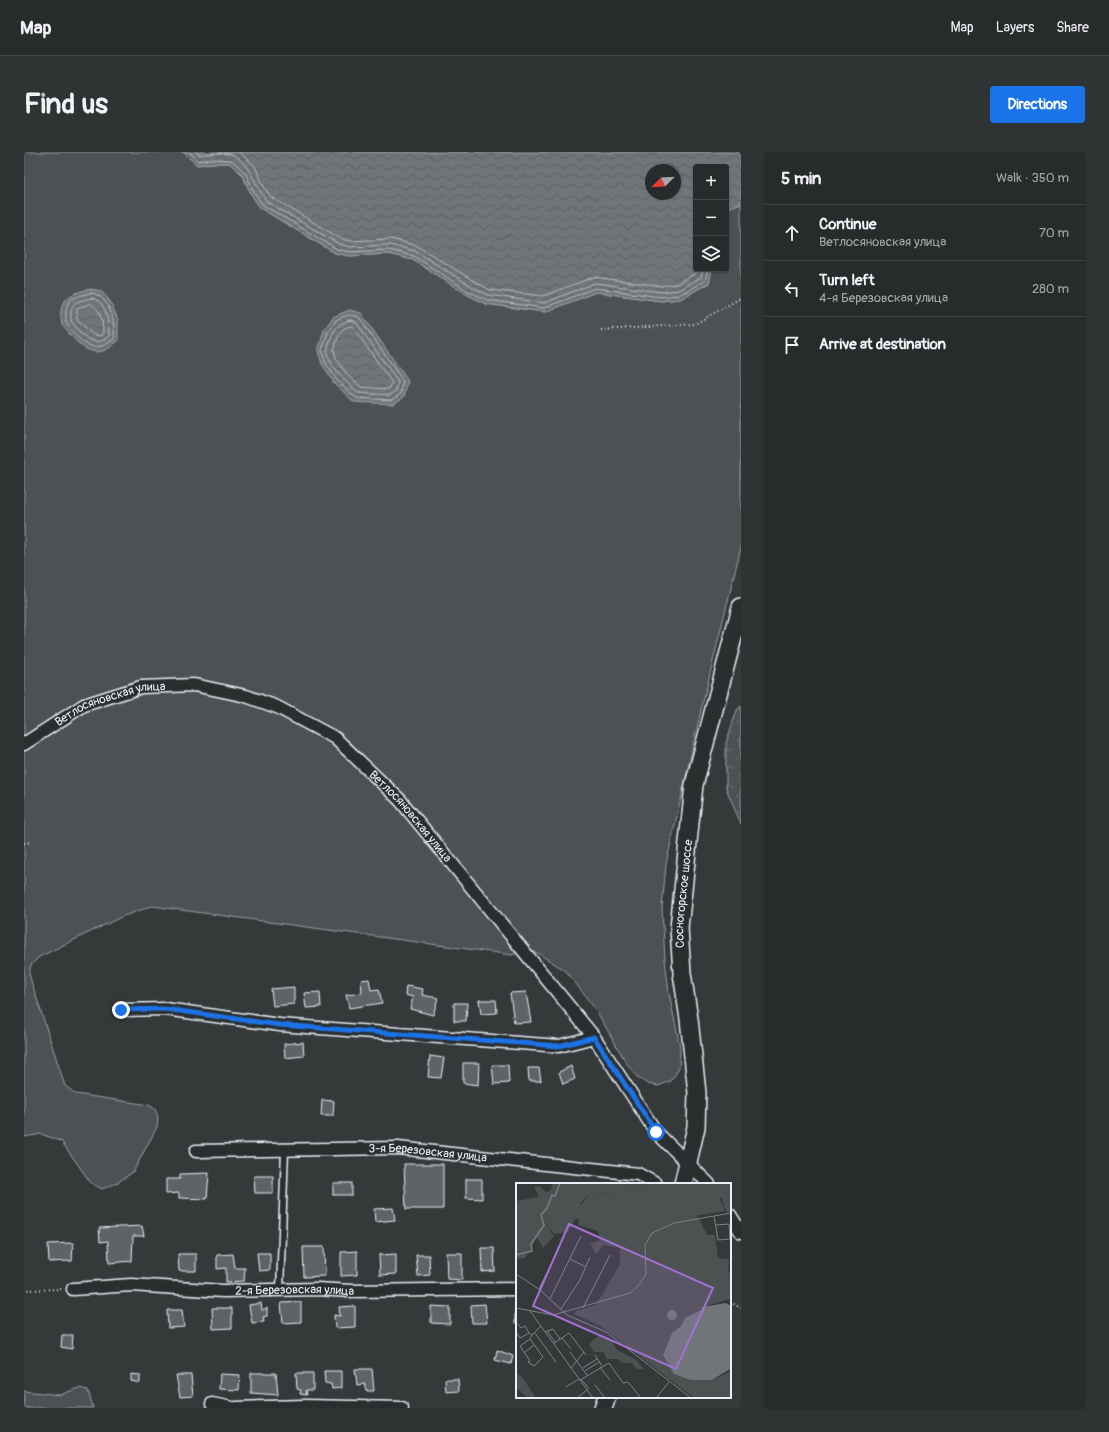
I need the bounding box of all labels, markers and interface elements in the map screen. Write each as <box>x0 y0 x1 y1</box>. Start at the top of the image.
text: Map <box>20 16 51 40</box>
text: Map <box>951 19 974 36</box>
text: Layers <box>996 19 1034 36</box>
text: Share <box>1056 19 1089 36</box>
button: Directions <box>990 86 1085 123</box>
text: Find us <box>24 87 108 122</box>
north arrow <box>645 164 681 200</box>
map controls <box>693 164 729 272</box>
button: + <box>693 164 729 200</box>
text: 5 min <box>781 168 821 189</box>
text: Walk · 350 m <box>996 170 1069 186</box>
button: − <box>693 200 729 236</box>
text: Continue <box>819 215 877 234</box>
icon: ahead <box>781 222 803 244</box>
text: 70 m <box>1039 225 1069 241</box>
text: Ветлосяновская улица <box>819 234 946 250</box>
button: layers <box>693 236 729 272</box>
text: Turn left <box>819 271 875 290</box>
icon: left <box>781 278 803 300</box>
text: 280 m <box>1032 281 1069 297</box>
text: 4-я Березовская улица <box>819 290 948 306</box>
icon: arrive <box>781 334 803 356</box>
text: Arrive at destination <box>819 335 946 354</box>
street label: Ветлосяновская улица <box>52 679 166 729</box>
street label: Ветлосяновская улица <box>366 767 455 865</box>
street label: Сосногорское шоссе <box>672 839 696 949</box>
route end <box>112 1001 130 1019</box>
route start <box>647 1123 665 1141</box>
street label: 3-я Березовская улица <box>368 1140 488 1165</box>
inset map <box>516 1183 731 1398</box>
street label: 2-я Березовская улица <box>235 1281 355 1299</box>

